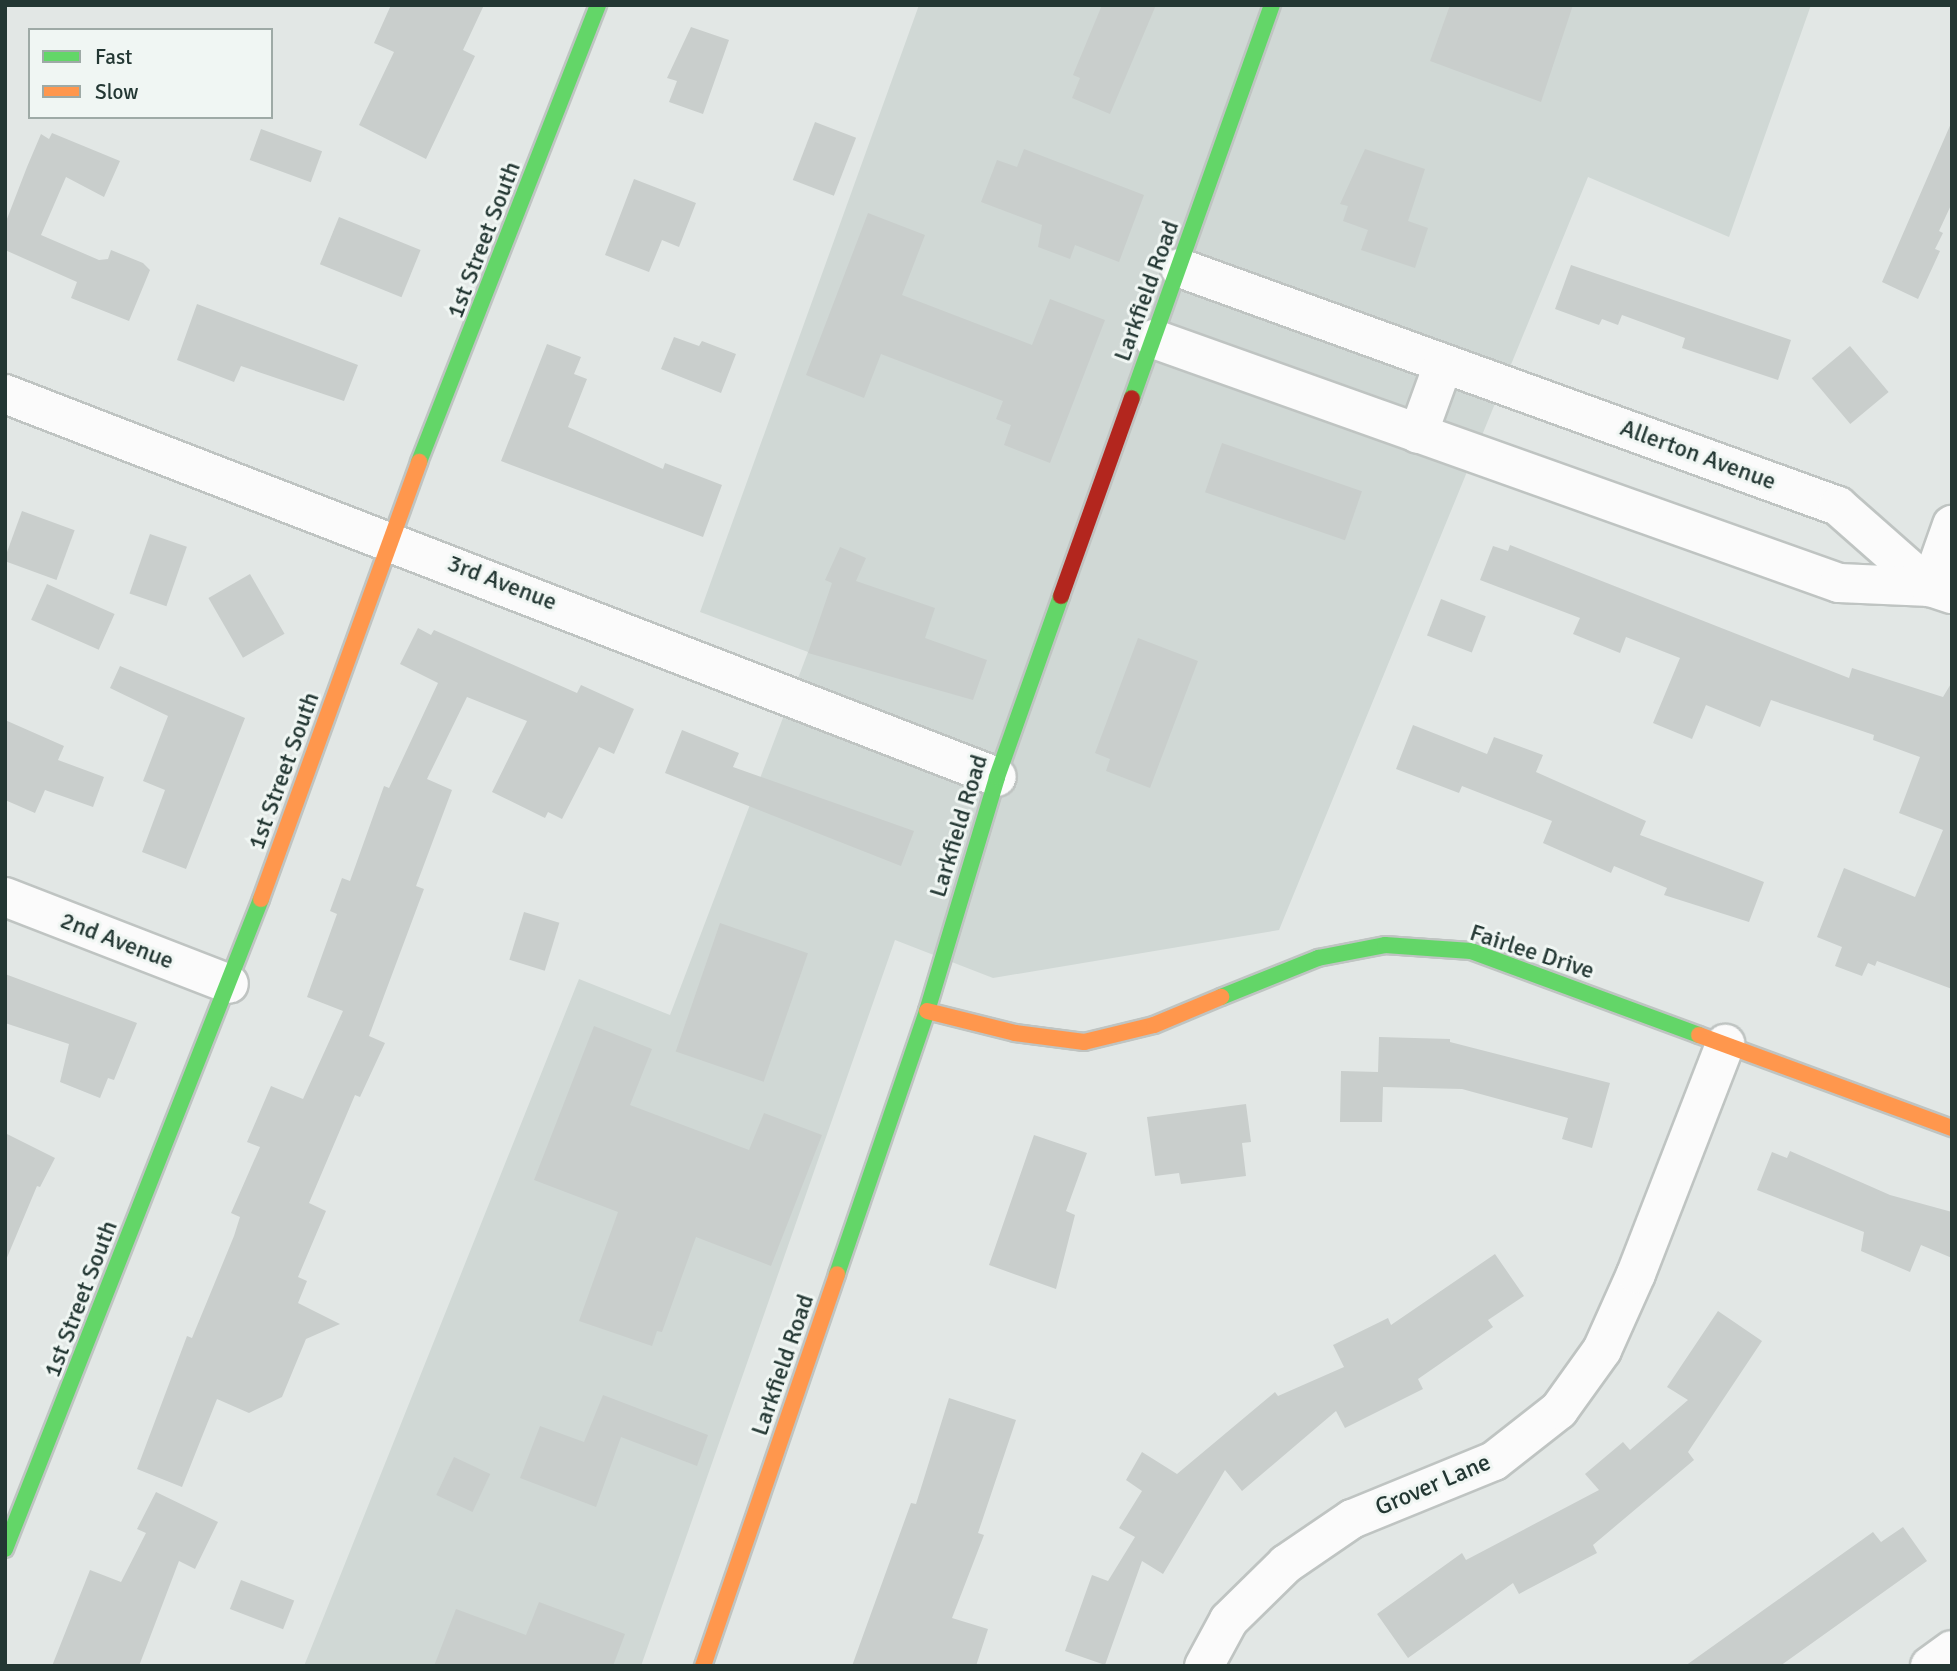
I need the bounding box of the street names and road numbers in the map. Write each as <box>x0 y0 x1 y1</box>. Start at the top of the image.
street label: 1st Street South <box>441 158 527 322</box>
street label: Larkfield Road <box>1108 217 1186 365</box>
street label: Allerton Avenue <box>1616 414 1780 496</box>
street label: 3rd Avenue <box>443 549 561 617</box>
street label: 1st Street South <box>242 688 326 854</box>
street label: Larkfield Road <box>924 751 994 901</box>
street label: 2nd Avenue <box>56 906 178 976</box>
street label: Fairlee Drive <box>1466 918 1598 986</box>
street label: 1st Street South <box>38 1217 124 1381</box>
street label: Larkfield Road <box>745 1291 821 1439</box>
street label: Grover Lane <box>1371 1448 1495 1522</box>

